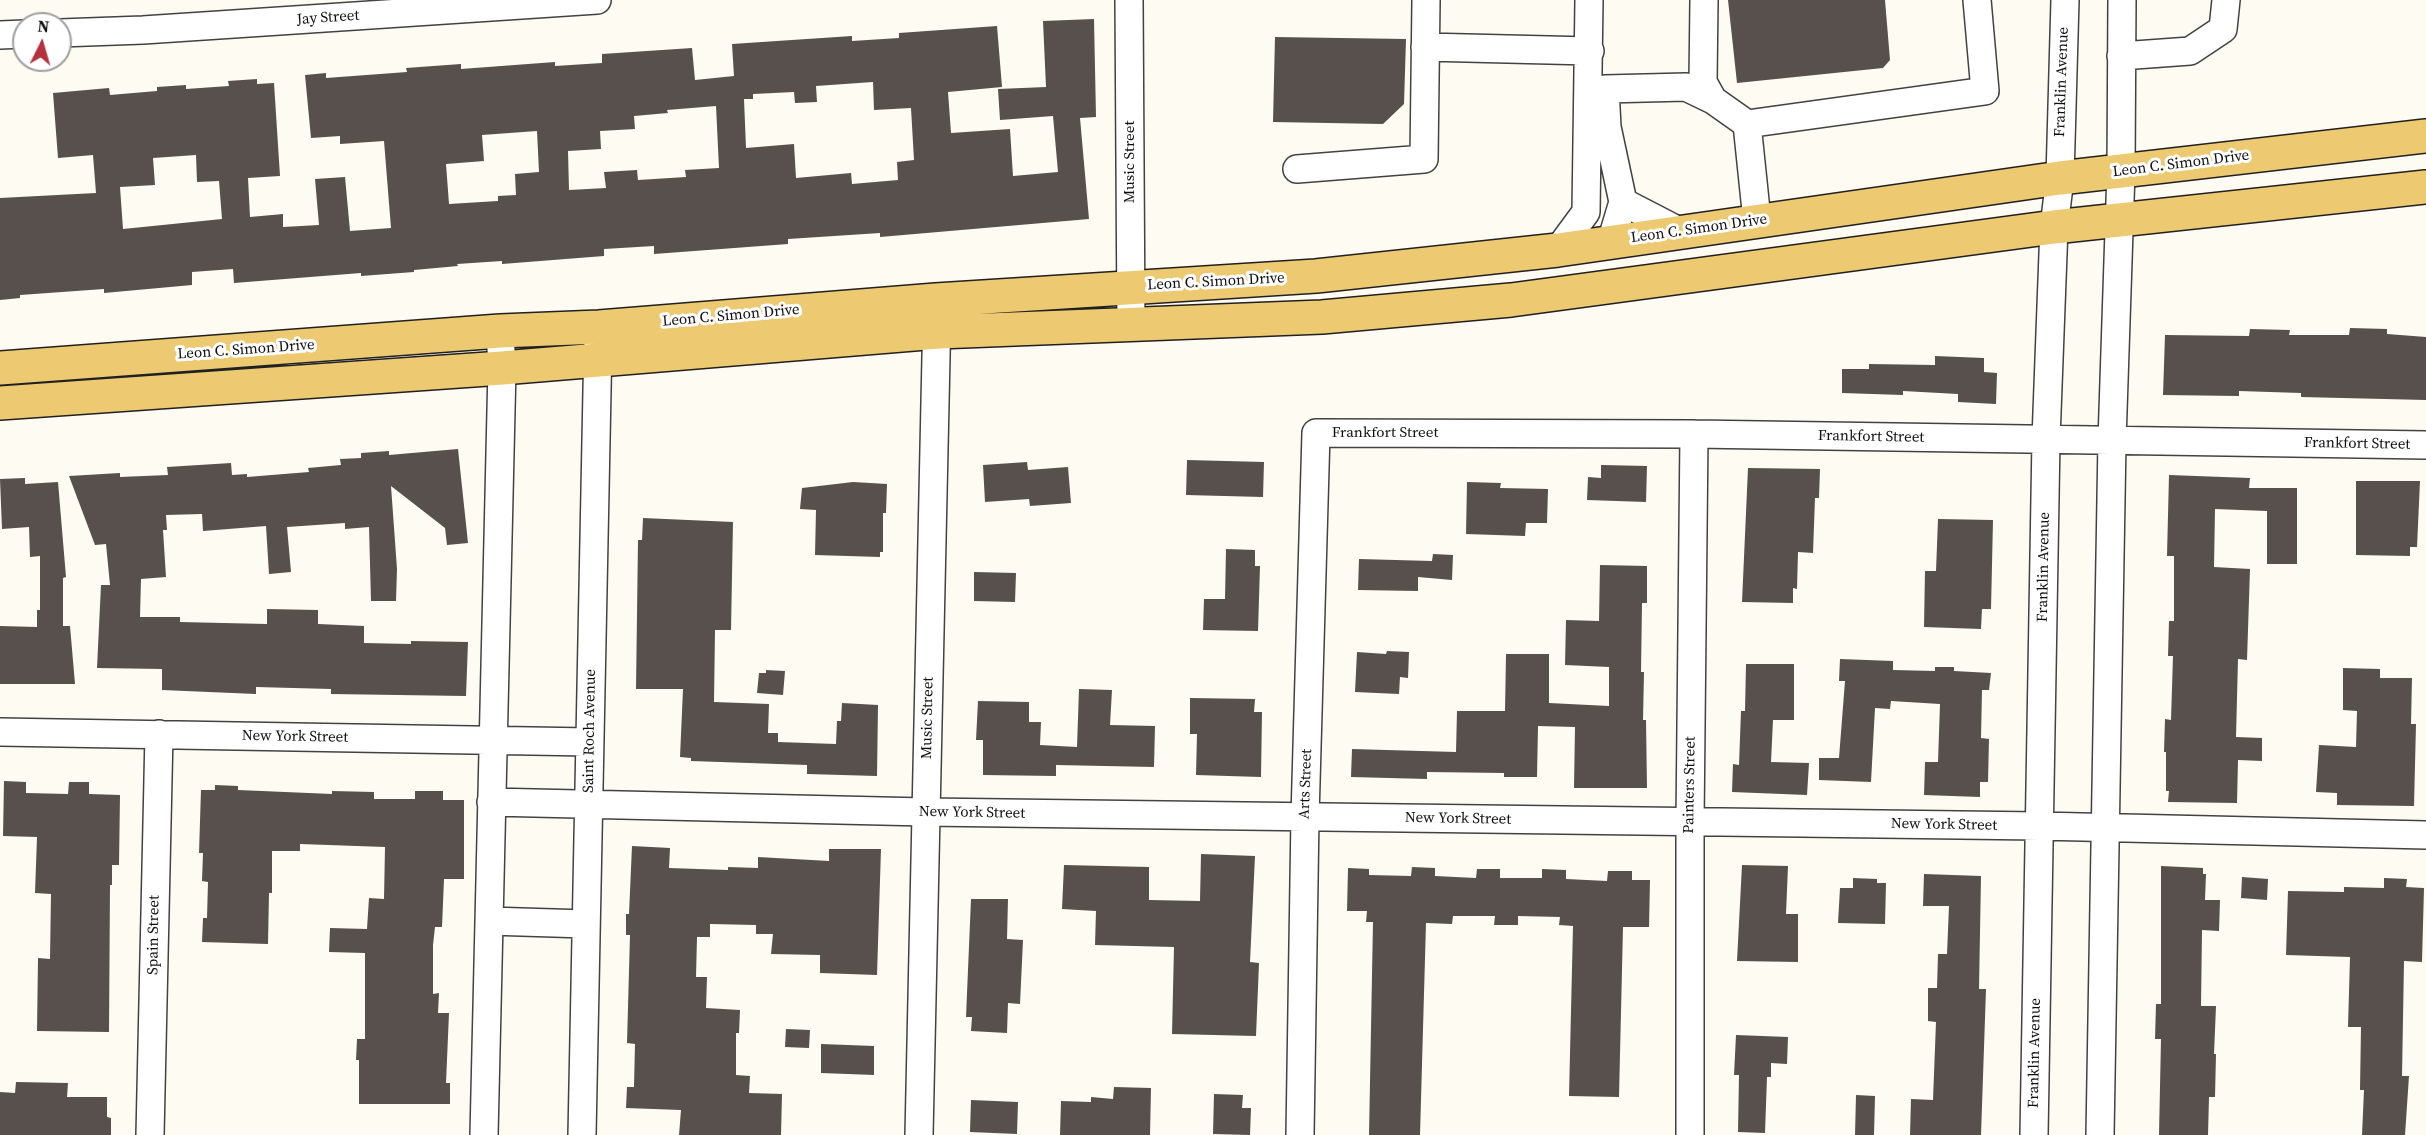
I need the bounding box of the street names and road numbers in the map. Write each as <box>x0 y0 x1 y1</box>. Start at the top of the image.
street label: Jay Street <box>296 7 360 29</box>
street label: Franklin Avenue <box>2051 27 2073 137</box>
street label: Music Street <box>1121 121 1139 203</box>
street label: Leon C. Simon Drive <box>2112 147 2250 181</box>
street label: Leon C. Simon Drive <box>1630 211 1768 247</box>
street label: Leon C. Simon Drive <box>1147 269 1285 295</box>
street label: Leon C. Simon Drive <box>662 301 800 331</box>
street label: Leon C. Simon Drive <box>177 336 315 364</box>
street label: Frankfort Street <box>1332 424 1438 442</box>
street label: Frankfort Street <box>1818 427 1924 447</box>
street label: Frankfort Street <box>2304 434 2410 454</box>
street label: Franklin Avenue <box>2034 512 2054 622</box>
street label: Saint Roch Avenue <box>580 669 600 793</box>
street label: Music Street <box>918 677 938 759</box>
street label: New York Street <box>242 727 348 747</box>
street label: Painters Street <box>1680 736 1700 834</box>
street label: Arts Street <box>1296 749 1316 819</box>
street label: New York Street <box>919 803 1025 823</box>
street label: New York Street <box>1405 809 1511 829</box>
street label: New York Street <box>1891 815 1997 835</box>
street label: Spain Street <box>144 895 164 975</box>
street label: Franklin Avenue <box>2025 998 2045 1108</box>

